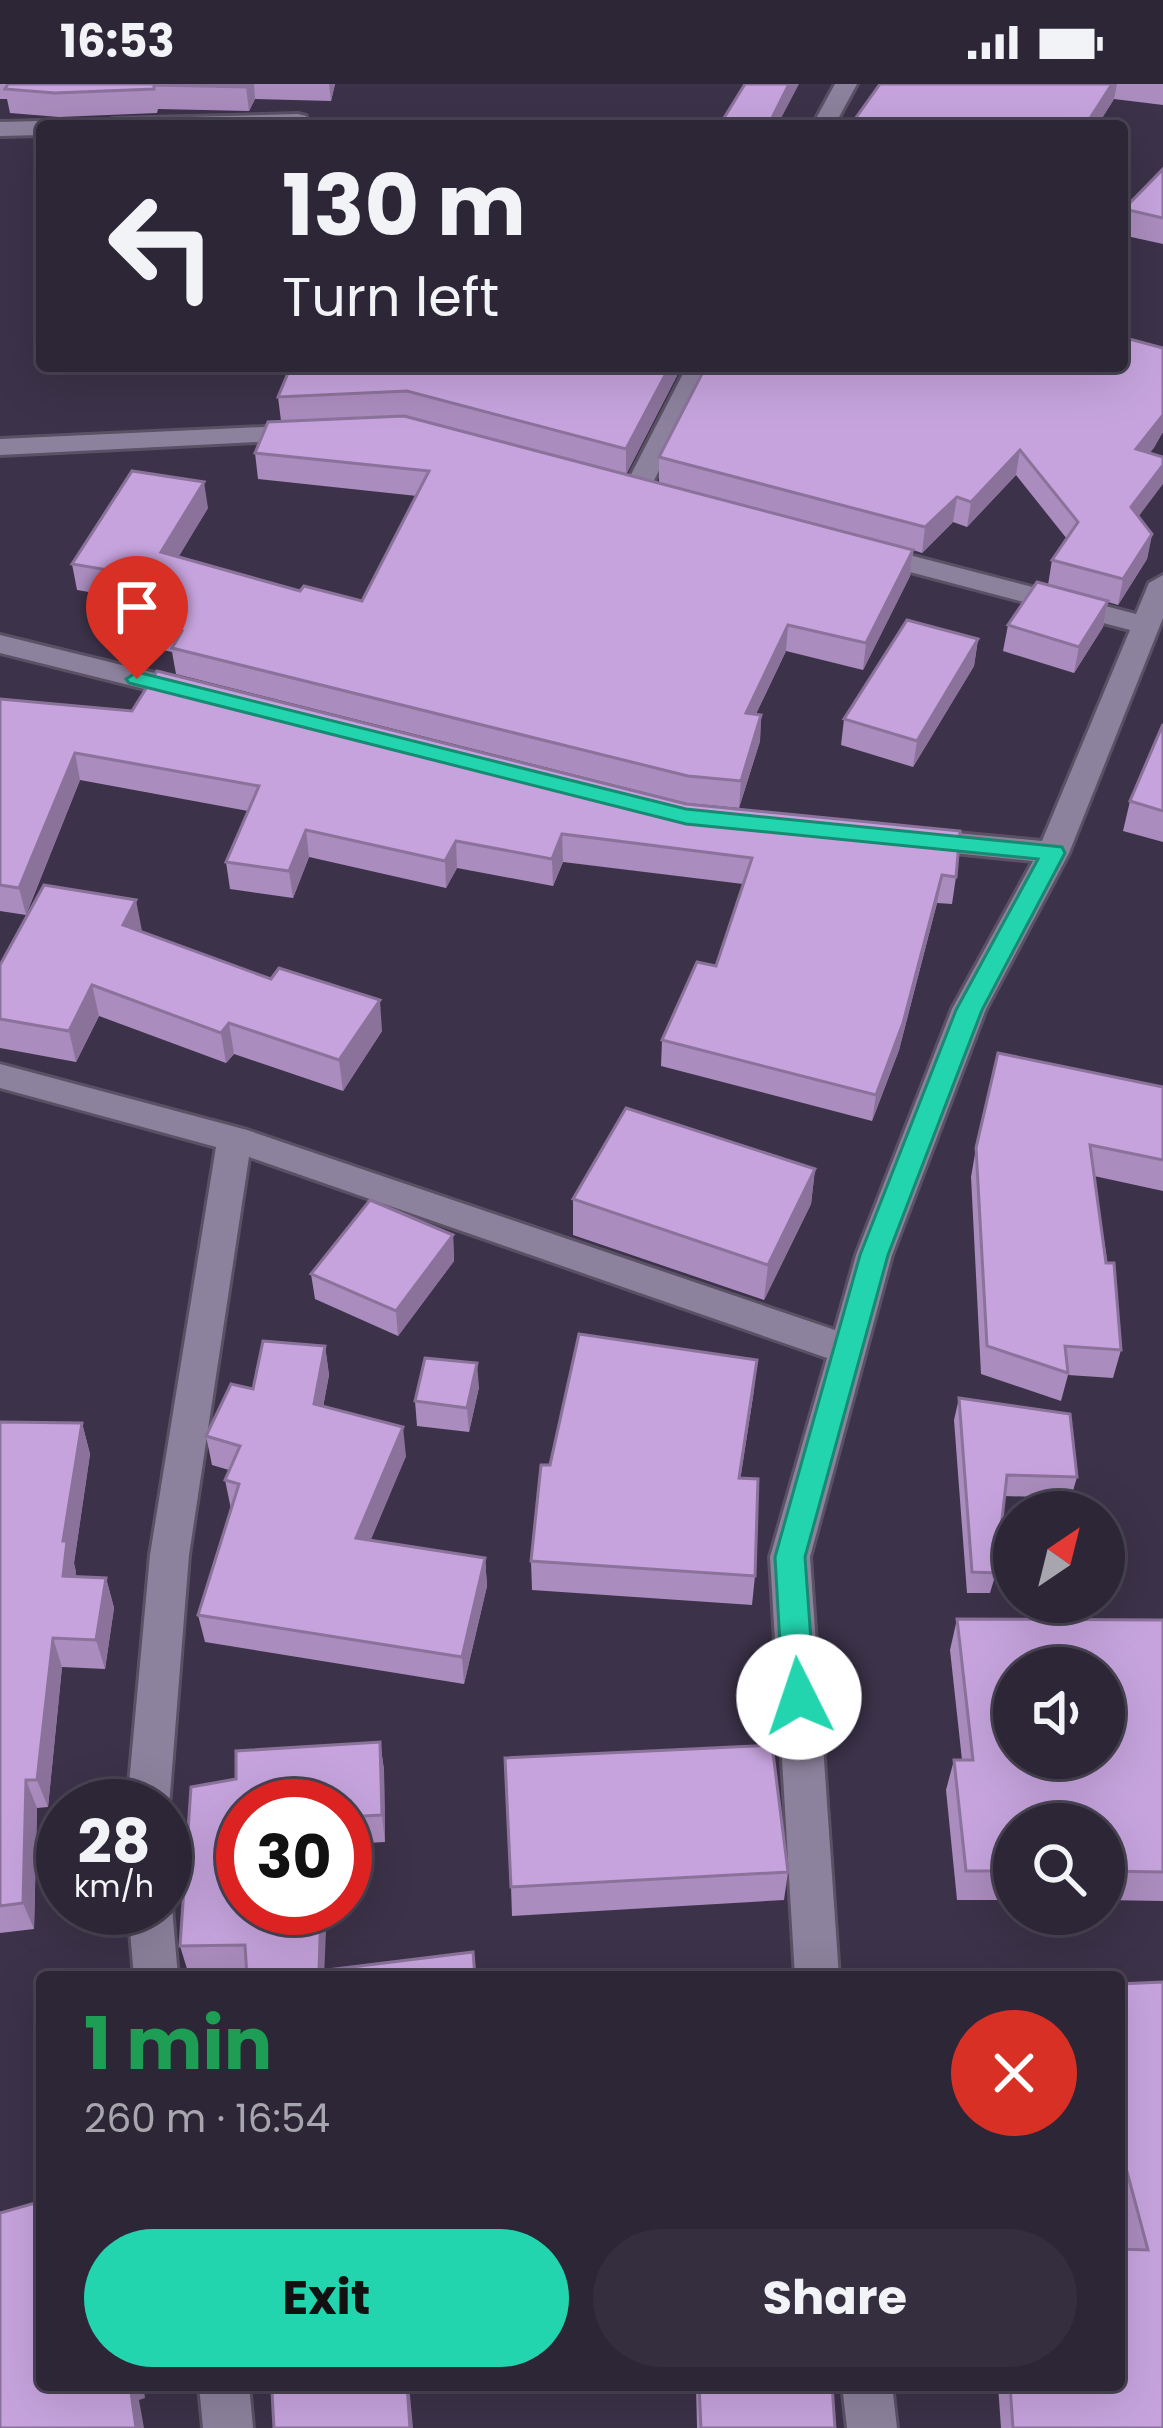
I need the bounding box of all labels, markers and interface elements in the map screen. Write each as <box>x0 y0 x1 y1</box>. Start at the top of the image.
text: 16:53 <box>60 10 175 73</box>
text: 130 m <box>282 147 526 264</box>
icon: left <box>84 168 240 324</box>
text: Turn left <box>282 259 499 335</box>
pin <box>86 556 188 679</box>
icon: arrive <box>104 574 170 640</box>
north arrow <box>993 1491 1125 1623</box>
map controls <box>993 1491 1125 1935</box>
position arrow <box>736 1634 862 1760</box>
button: sound <box>993 1647 1125 1779</box>
speed limit sign: 30 <box>216 1779 372 1935</box>
text: 28 <box>77 1800 151 1884</box>
button: search <box>993 1803 1125 1935</box>
text: km/h <box>74 1865 154 1908</box>
text: 1 min <box>84 1993 272 2094</box>
button: close <box>951 2010 1077 2136</box>
text: 260 m · 16:54 <box>84 2091 330 2146</box>
button: Exit <box>84 2229 569 2367</box>
button: Share <box>593 2229 1077 2367</box>

